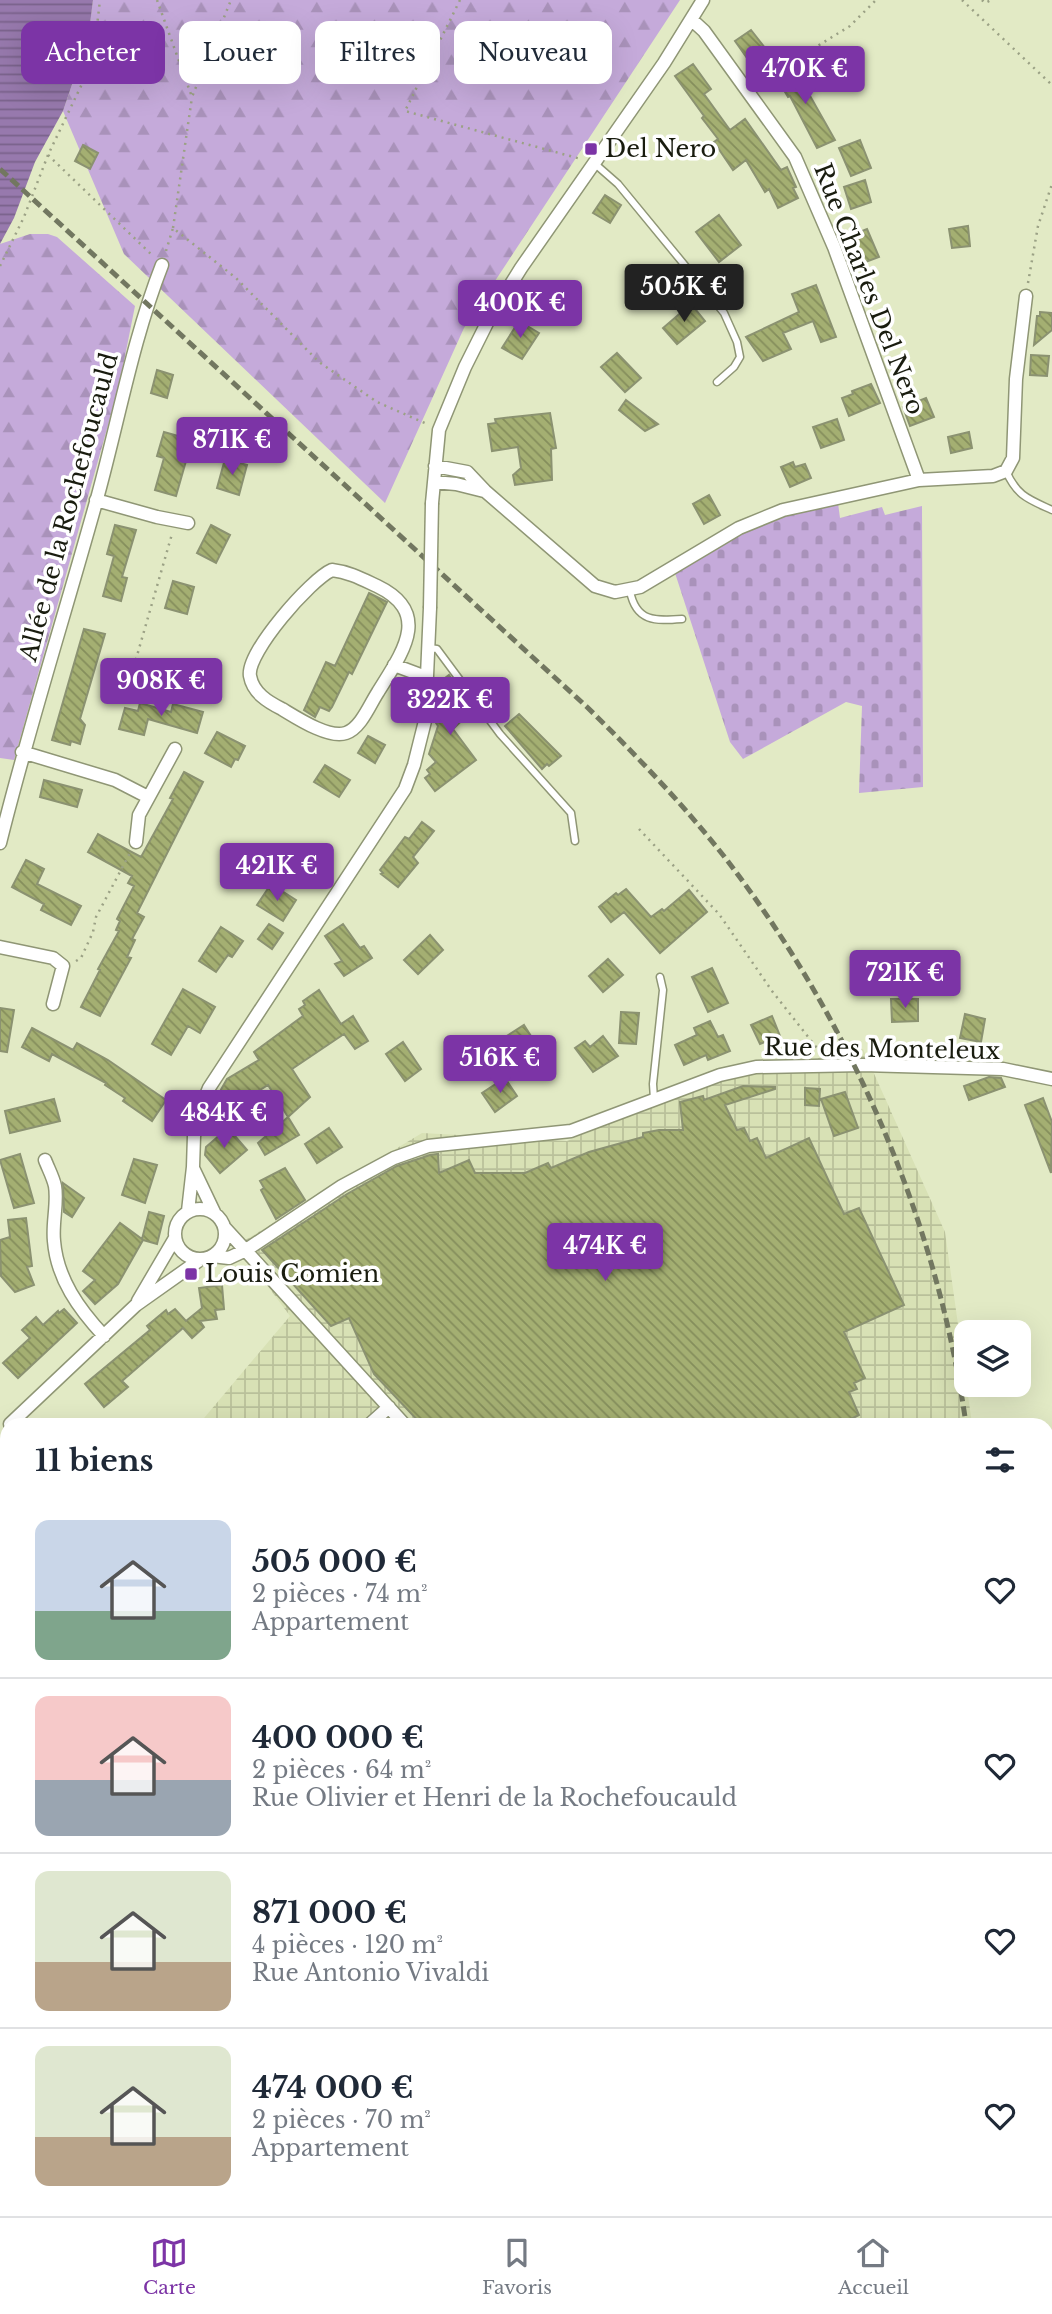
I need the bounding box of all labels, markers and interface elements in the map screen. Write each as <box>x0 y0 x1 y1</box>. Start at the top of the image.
chip: Acheter <box>21 21 165 84</box>
chip: Louer <box>179 21 301 84</box>
chip: Filtres <box>315 21 440 84</box>
chip: Nouveau <box>454 21 612 84</box>
pin: 470K € <box>748 46 862 106</box>
text: 470K € <box>762 55 848 83</box>
place label: Del Nero <box>605 134 716 163</box>
marker: Del Nero <box>583 141 599 157</box>
street label: Rue Charles Del Nero <box>808 159 931 419</box>
pin: 505K € <box>627 264 741 324</box>
text: 505K € <box>641 273 727 301</box>
pin: 400K € <box>463 280 577 340</box>
text: 400K € <box>474 289 566 317</box>
street label: Allée de la Rochefoucauld <box>13 349 124 665</box>
pin: 871K € <box>175 418 289 477</box>
text: 871K € <box>192 426 272 454</box>
pin: 908K € <box>104 658 218 718</box>
text: 908K € <box>116 667 206 695</box>
pin: 322K € <box>393 678 507 737</box>
text: 322K € <box>407 686 493 714</box>
pin: 421K € <box>220 844 334 903</box>
text: 421K € <box>236 852 318 880</box>
pin: 721K € <box>848 950 962 1010</box>
text: 721K € <box>866 959 944 987</box>
street label: Rue des Monteleux <box>764 1032 1001 1065</box>
pin: 516K € <box>443 1036 557 1095</box>
text: 516K € <box>459 1044 541 1072</box>
pin: 484K € <box>167 1090 281 1150</box>
text: 484K € <box>180 1099 268 1127</box>
pin: 474K € <box>548 1224 662 1283</box>
text: 474K € <box>563 1232 647 1260</box>
place label: Louis Comien <box>205 1259 379 1288</box>
marker: Louis Comien <box>183 1266 199 1282</box>
map controls <box>954 1320 1031 1397</box>
button: layers <box>954 1320 1031 1397</box>
icon: filters <box>981 1441 1019 1479</box>
text: 11 biens <box>35 1442 154 1479</box>
text: 505 000 € <box>252 1543 417 1580</box>
icon: home <box>91 1548 175 1632</box>
icon: heart <box>981 1571 1019 1609</box>
text: 2 pièces · 74 m² <box>252 1580 428 1608</box>
text: Appartement <box>252 1608 409 1636</box>
text: 400 000 € <box>252 1719 424 1756</box>
icon: home <box>91 1724 175 1808</box>
icon: heart <box>981 1747 1019 1785</box>
text: 2 pièces · 64 m² <box>252 1756 431 1784</box>
text: Rue Olivier et Henri de la Rochefoucauld <box>252 1784 737 1812</box>
text: 871 000 € <box>252 1894 407 1931</box>
icon: home <box>91 1899 175 1983</box>
icon: heart <box>981 1922 1019 1960</box>
text: 4 pièces · 120 m² <box>252 1931 443 1959</box>
text: Rue Antonio Vivaldi <box>252 1959 489 1987</box>
text: 474 000 € <box>252 2069 414 2106</box>
icon: home <box>91 2074 175 2158</box>
icon: heart <box>981 2097 1019 2135</box>
text: 2 pièces · 70 m² <box>252 2106 431 2134</box>
text: Appartement <box>252 2134 409 2162</box>
tab: Carte <box>143 2234 196 2299</box>
tab: Favoris <box>482 2234 552 2299</box>
tab: Accueil <box>838 2234 909 2299</box>

